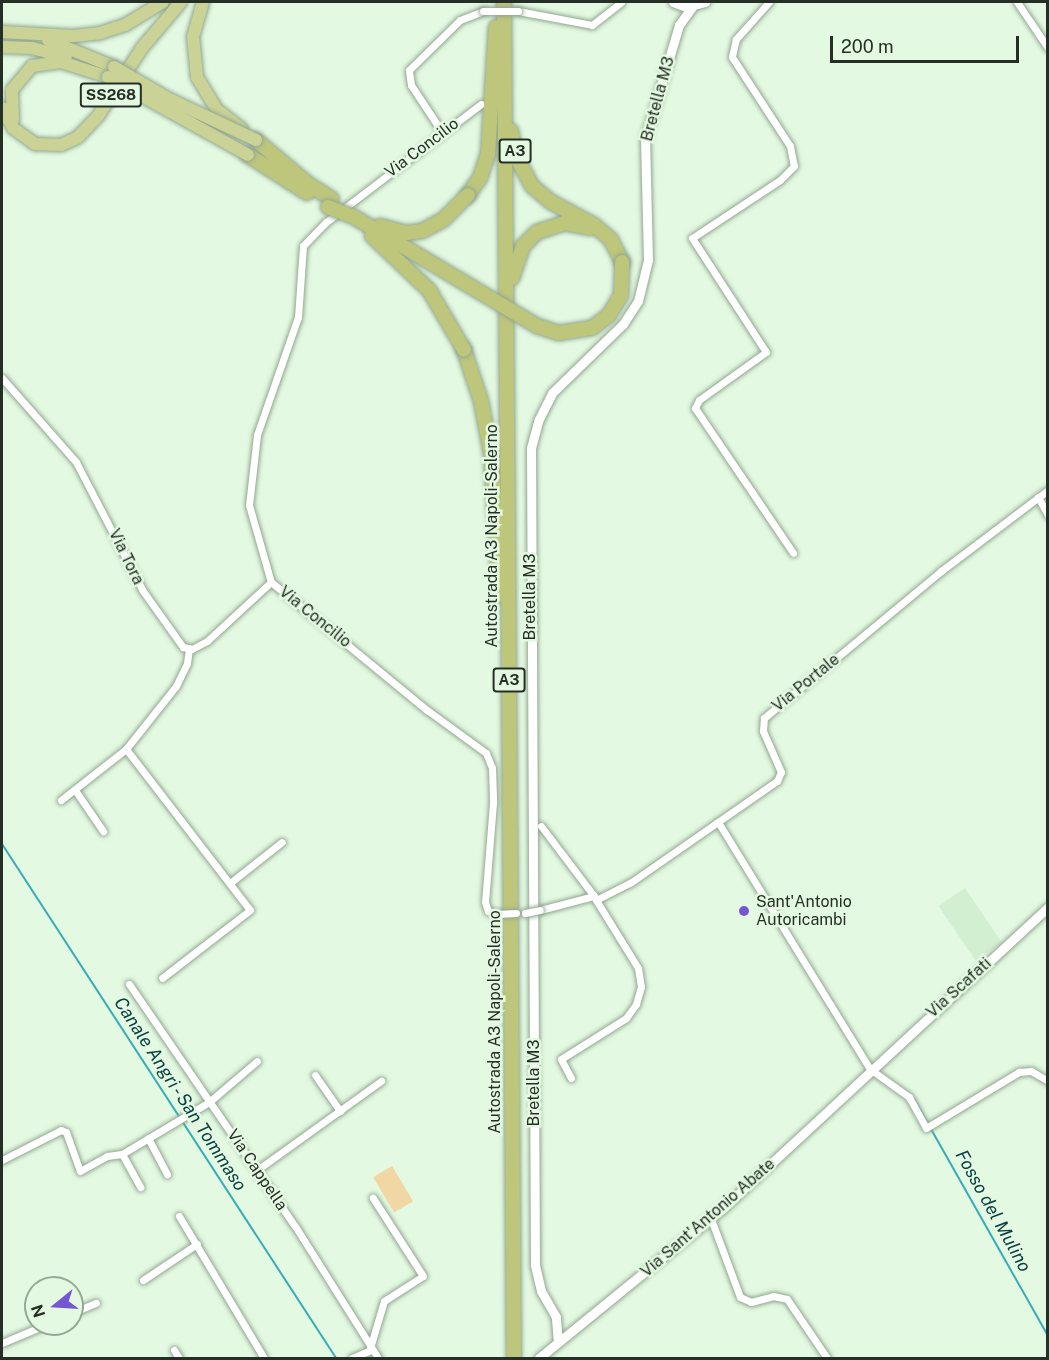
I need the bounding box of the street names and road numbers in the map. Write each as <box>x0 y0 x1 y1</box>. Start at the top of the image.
street label: Bretella M3 <box>637 55 679 143</box>
road number: SS268 <box>80 83 142 107</box>
street label: Via Concilio <box>381 114 463 182</box>
road number: A3 <box>498 139 532 163</box>
street label: Autostrada A3 Napoli-Salerno <box>482 424 502 648</box>
street label: Via Tora <box>104 526 148 588</box>
street label: Bretella M3 <box>520 554 540 640</box>
street label: Via Concilio <box>275 582 355 652</box>
street label: Via Portale <box>768 650 844 716</box>
road number: A3 <box>492 668 526 692</box>
street label: Autostrada A3 Napoli-Salerno <box>485 910 505 1134</box>
street label: Via Scafati <box>923 954 995 1022</box>
street label: Bretella M3 <box>524 1040 544 1126</box>
street label: Via Cappella <box>223 1126 291 1214</box>
street label: Via Sant'Antonio Abate <box>637 1154 779 1282</box>

